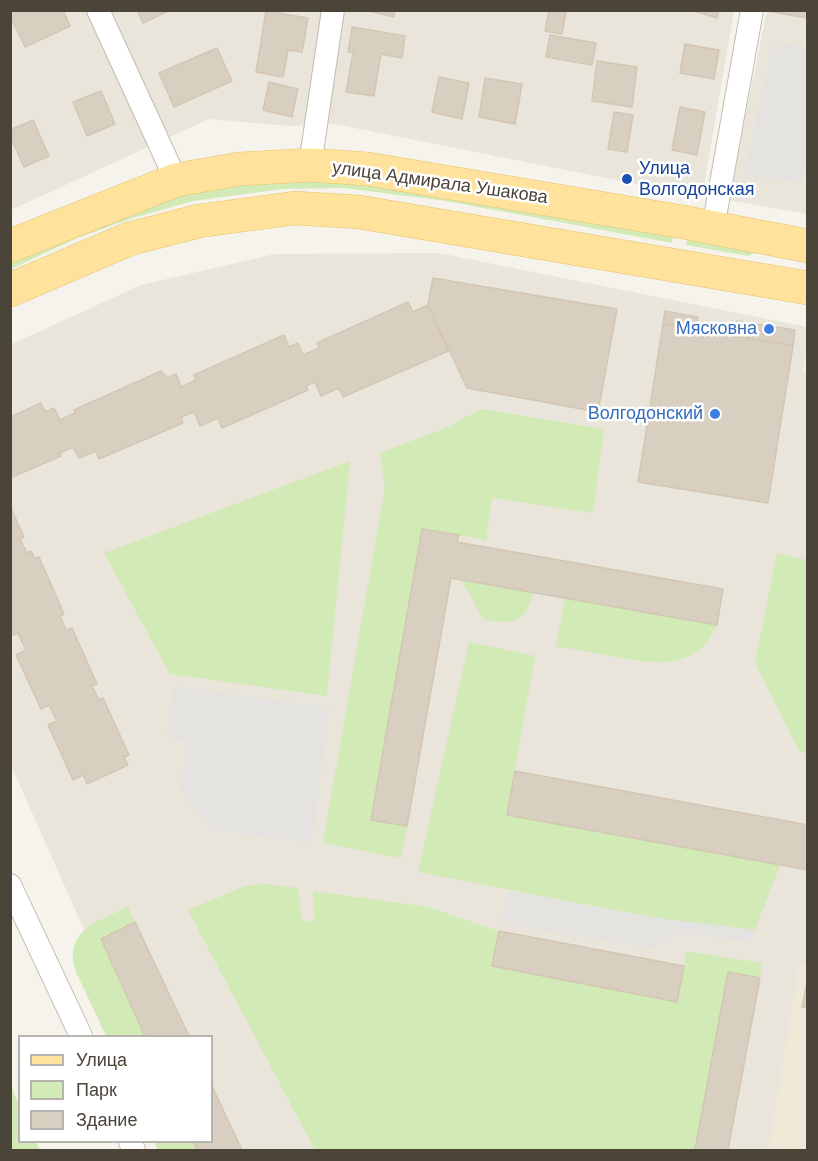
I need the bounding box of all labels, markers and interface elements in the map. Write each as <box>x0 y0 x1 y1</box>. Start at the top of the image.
street label: улица Адмирала Ушакова <box>331 157 549 209</box>
place label: Улица Волгодонская <box>639 158 754 201</box>
marker: Улица Волгодонская <box>620 172 634 186</box>
place label: Мясковна <box>676 318 757 340</box>
marker: Мясковна <box>762 322 776 336</box>
place label: Волгодонский <box>588 403 703 425</box>
marker: Волгодонский <box>708 407 722 421</box>
legend <box>18 1035 213 1143</box>
text: Улица <box>76 1050 127 1070</box>
text: Парк <box>76 1080 117 1100</box>
text: Здание <box>76 1110 137 1130</box>

